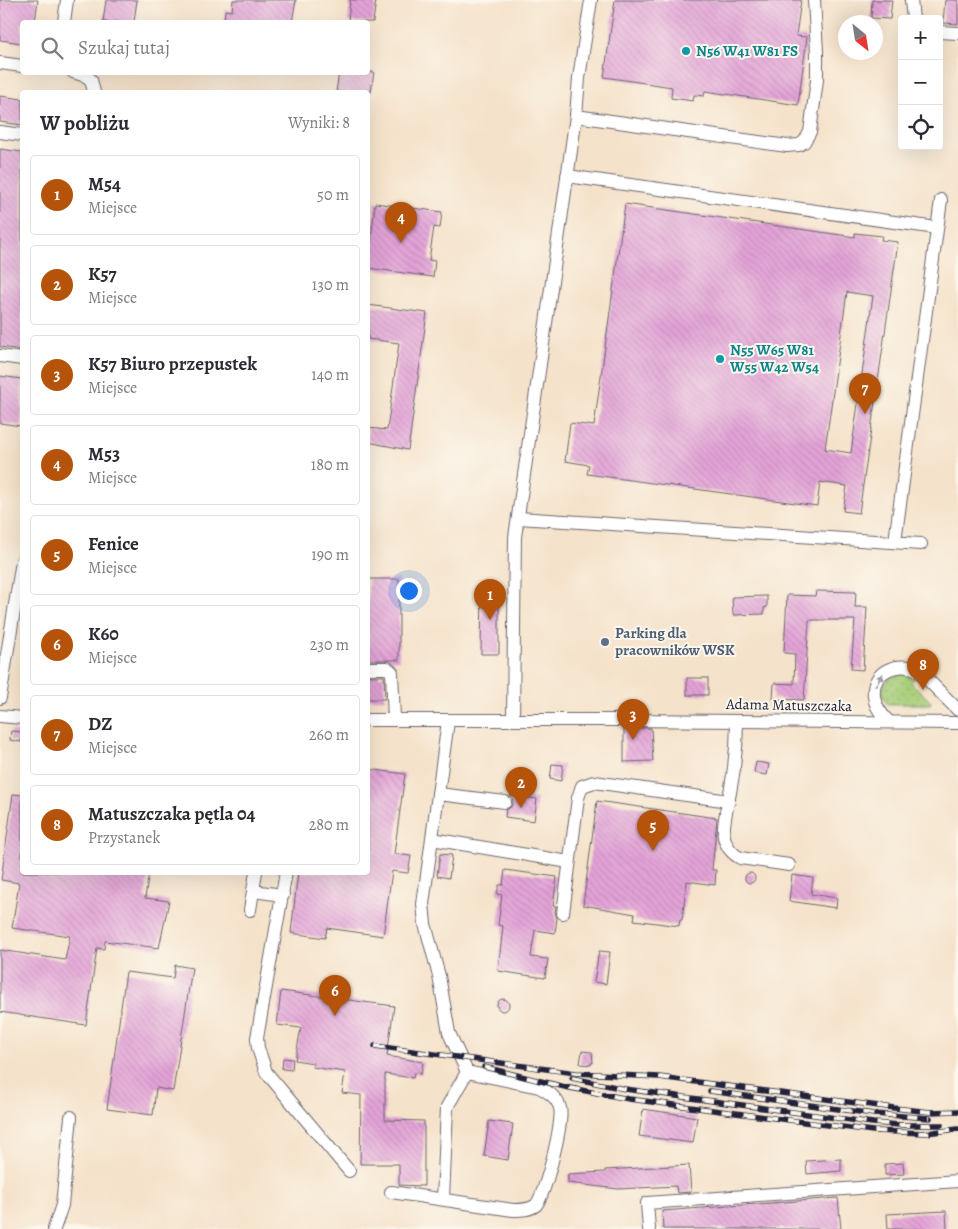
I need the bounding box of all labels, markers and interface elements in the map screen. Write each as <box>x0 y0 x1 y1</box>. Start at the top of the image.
north arrow <box>838 15 883 60</box>
map controls <box>898 15 943 150</box>
button: + <box>898 15 943 60</box>
search box <box>20 20 370 75</box>
icon: search <box>38 34 66 62</box>
text: Szukaj tutaj <box>78 35 170 61</box>
place label: N56 W41 W81 FS <box>696 41 798 61</box>
marker: N56 W41 W81 FS <box>680 45 692 57</box>
button: − <box>898 60 943 105</box>
button: locate <box>898 105 943 150</box>
text: W pobliżu <box>40 109 129 137</box>
text: Wyniki: 8 <box>288 112 350 134</box>
text: M54 <box>88 171 121 197</box>
text: 1 <box>54 184 60 206</box>
text: 50 m <box>317 184 349 206</box>
text: Miejsce <box>88 197 137 219</box>
pin: 4 <box>385 202 417 243</box>
text: K57 <box>88 261 117 287</box>
text: 2 <box>53 274 61 296</box>
text: 130 m <box>312 274 349 296</box>
text: Miejsce <box>88 287 137 309</box>
place label: N55 W65 W81 W55 W42 W54 <box>729 340 819 377</box>
text: K57 Biuro przepustek <box>88 351 257 377</box>
marker: N55 W65 W81 W55 W42 W54 <box>714 353 726 365</box>
text: 3 <box>54 364 60 386</box>
text: 140 m <box>311 364 349 386</box>
pin: 7 <box>849 373 881 414</box>
text: Miejsce <box>88 377 137 399</box>
text: M53 <box>88 441 120 467</box>
text: 4 <box>53 454 61 476</box>
text: 180 m <box>311 454 349 476</box>
text: Miejsce <box>88 467 137 489</box>
text: Fenice <box>88 531 139 557</box>
text: 5 <box>54 544 60 566</box>
text: 190 m <box>311 544 349 566</box>
text: Miejsce <box>88 557 137 579</box>
your location <box>396 578 422 604</box>
pin: 1 <box>474 579 506 620</box>
text: K60 <box>88 621 119 647</box>
place label: Parking dla pracowników WSK <box>615 623 735 660</box>
text: 6 <box>53 634 61 656</box>
text: 230 m <box>310 634 349 656</box>
marker: Parking dla pracowników WSK <box>599 636 611 648</box>
text: Miejsce <box>88 647 137 669</box>
pin: 8 <box>907 649 939 690</box>
one-way arrow <box>874 673 883 687</box>
street label: Adama Matuszczaka <box>725 694 852 716</box>
pin: 3 <box>617 699 649 740</box>
text: DZ <box>88 711 112 737</box>
text: 7 <box>54 724 60 746</box>
text: 260 m <box>309 724 349 746</box>
text: Miejsce <box>88 737 137 759</box>
pin: 2 <box>505 767 537 808</box>
text: Matuszczaka pętla 04 <box>88 801 255 827</box>
pin: 5 <box>637 810 669 851</box>
text: 8 <box>53 814 61 836</box>
text: 280 m <box>309 814 349 836</box>
text: Przystanek <box>88 827 160 849</box>
pin: 6 <box>319 975 351 1016</box>

